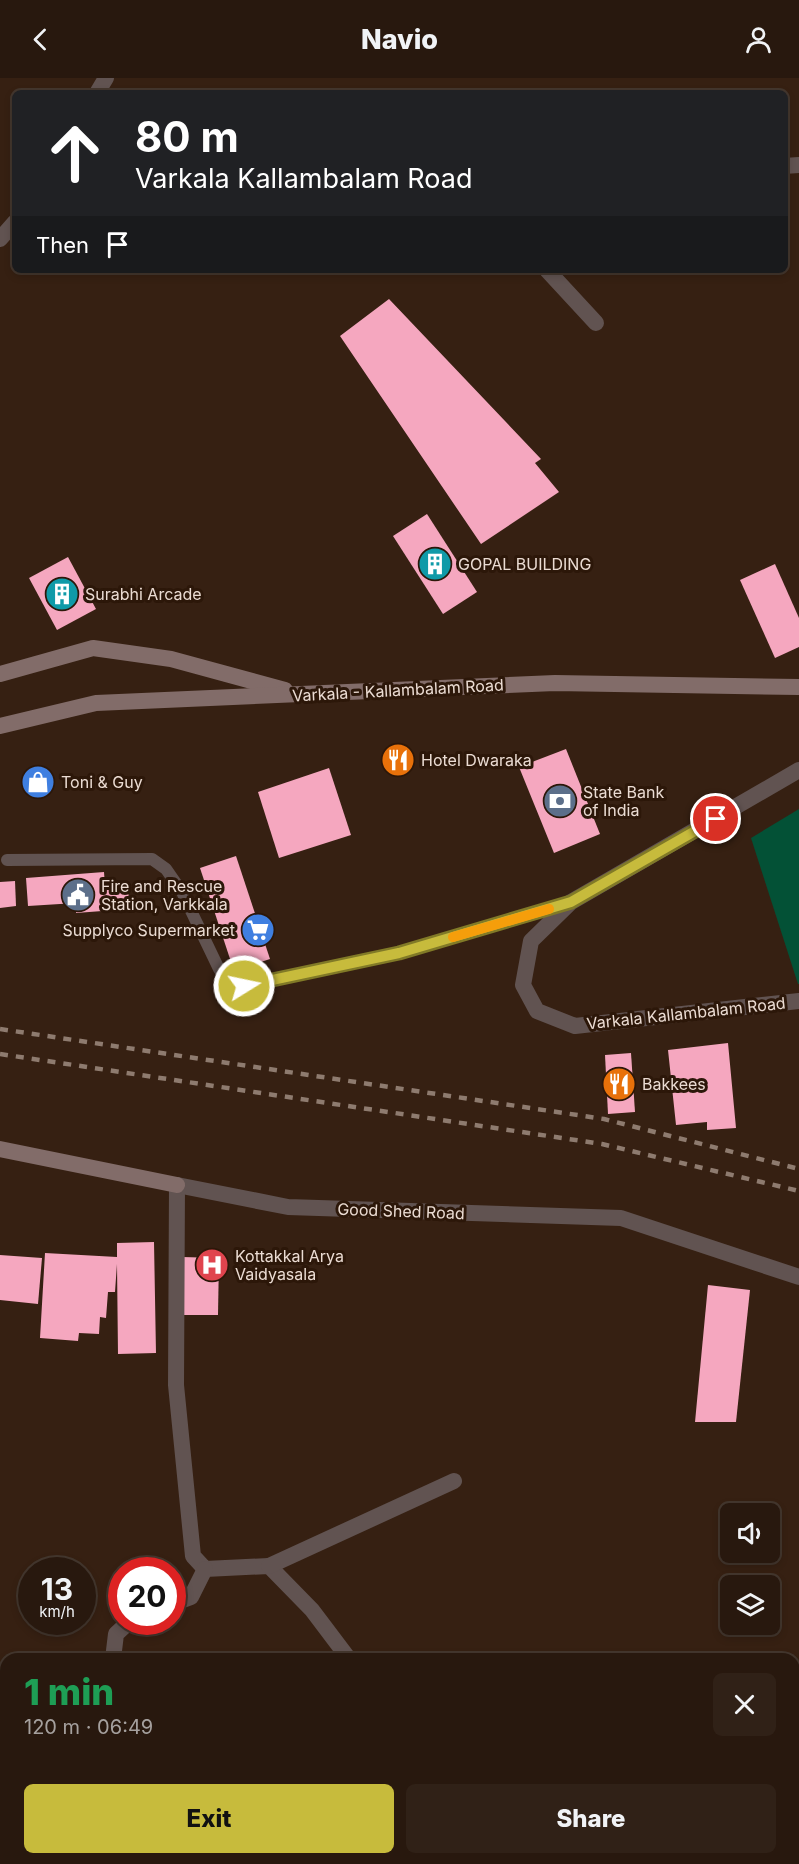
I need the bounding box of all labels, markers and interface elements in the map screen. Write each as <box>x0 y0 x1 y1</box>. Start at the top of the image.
icon: back <box>24 23 57 56</box>
text: Navio <box>361 23 438 56</box>
icon: person <box>742 23 775 56</box>
text: 80 m <box>135 111 239 162</box>
icon: ahead <box>36 114 114 192</box>
text: Varkala Kallambalam Road <box>135 162 473 195</box>
icon: arrive <box>101 228 134 261</box>
text: Then <box>36 232 89 258</box>
building icon: GOPAL BUILDING <box>417 546 453 582</box>
place label: GOPAL BUILDING <box>458 554 591 574</box>
building icon: Surabhi Arcade <box>44 576 80 612</box>
place label: Surabhi Arcade <box>85 584 202 604</box>
street label: Varkala - Kallambalam Road <box>292 674 504 706</box>
restaurant icon: Hotel Dwaraka <box>380 742 416 778</box>
place label: Hotel Dwaraka <box>421 750 532 770</box>
shop icon: Toni & Guy <box>20 764 56 800</box>
place label: Toni & Guy <box>61 772 143 792</box>
place label: State Bank of India <box>583 782 664 820</box>
bank icon: State Bank of India <box>542 783 578 819</box>
pin <box>690 793 741 844</box>
icon: arrive <box>699 802 732 835</box>
place label: Fire and Rescue Station, Varkkala <box>101 876 228 914</box>
public building icon: Fire and Rescue Station, Varkkala <box>60 877 96 913</box>
supermarket icon: Supplyco Supermarket <box>240 912 276 948</box>
place label: Supplyco Supermarket <box>62 920 235 940</box>
position arrow <box>212 954 276 1018</box>
street label: Varkala Kallambalam Road <box>586 993 786 1033</box>
restaurant icon: Bakkees <box>601 1066 637 1102</box>
place label: Bakkees <box>642 1074 706 1094</box>
street label: Good Shed Road <box>337 1199 465 1223</box>
place label: Kottakkal Arya Vaidyasala <box>235 1246 344 1284</box>
hospital icon: Kottakkal Arya Vaidyasala <box>194 1247 230 1283</box>
map controls <box>720 1503 780 1635</box>
button: sound <box>720 1503 780 1563</box>
speed limit sign: 20 <box>108 1557 186 1635</box>
text: 13 <box>41 1571 73 1607</box>
button: layers <box>720 1575 780 1635</box>
text: km/h <box>39 1602 75 1621</box>
text: 1 min <box>24 1670 114 1714</box>
button: close <box>713 1673 776 1736</box>
text: 120 m · 06:49 <box>24 1715 153 1739</box>
button: Exit <box>24 1784 394 1853</box>
button: Share <box>406 1784 776 1853</box>

